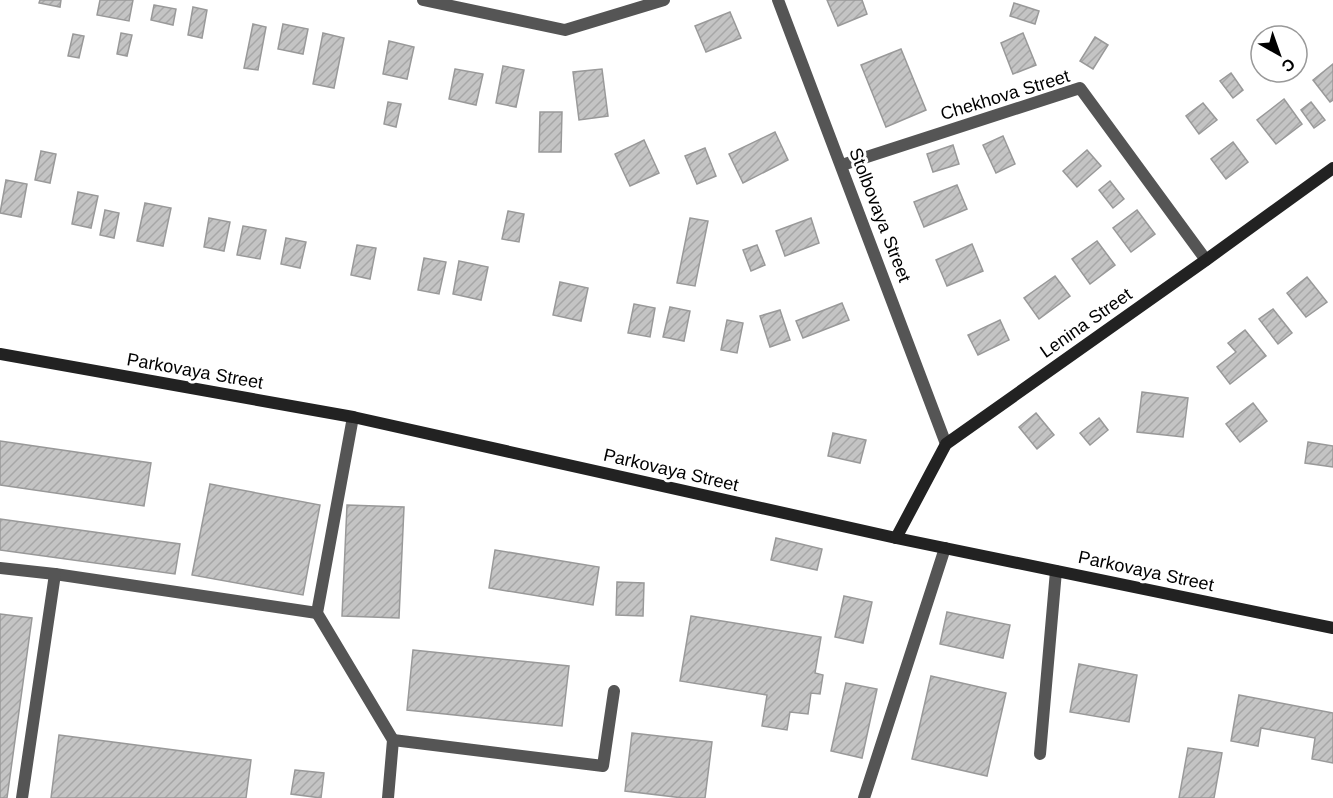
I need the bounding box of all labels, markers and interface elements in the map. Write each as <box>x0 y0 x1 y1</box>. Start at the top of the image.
north arrow <box>1249 24 1309 84</box>
text: С <box>1278 55 1298 76</box>
street label: Chekhova Street <box>938 66 1072 124</box>
street label: Stolbovaya Street <box>845 145 915 285</box>
street label: Lenina Street <box>1036 284 1136 362</box>
street label: Parkovaya Street <box>125 349 265 393</box>
street label: Parkovaya Street <box>601 445 741 495</box>
street label: Parkovaya Street <box>1076 547 1216 595</box>

